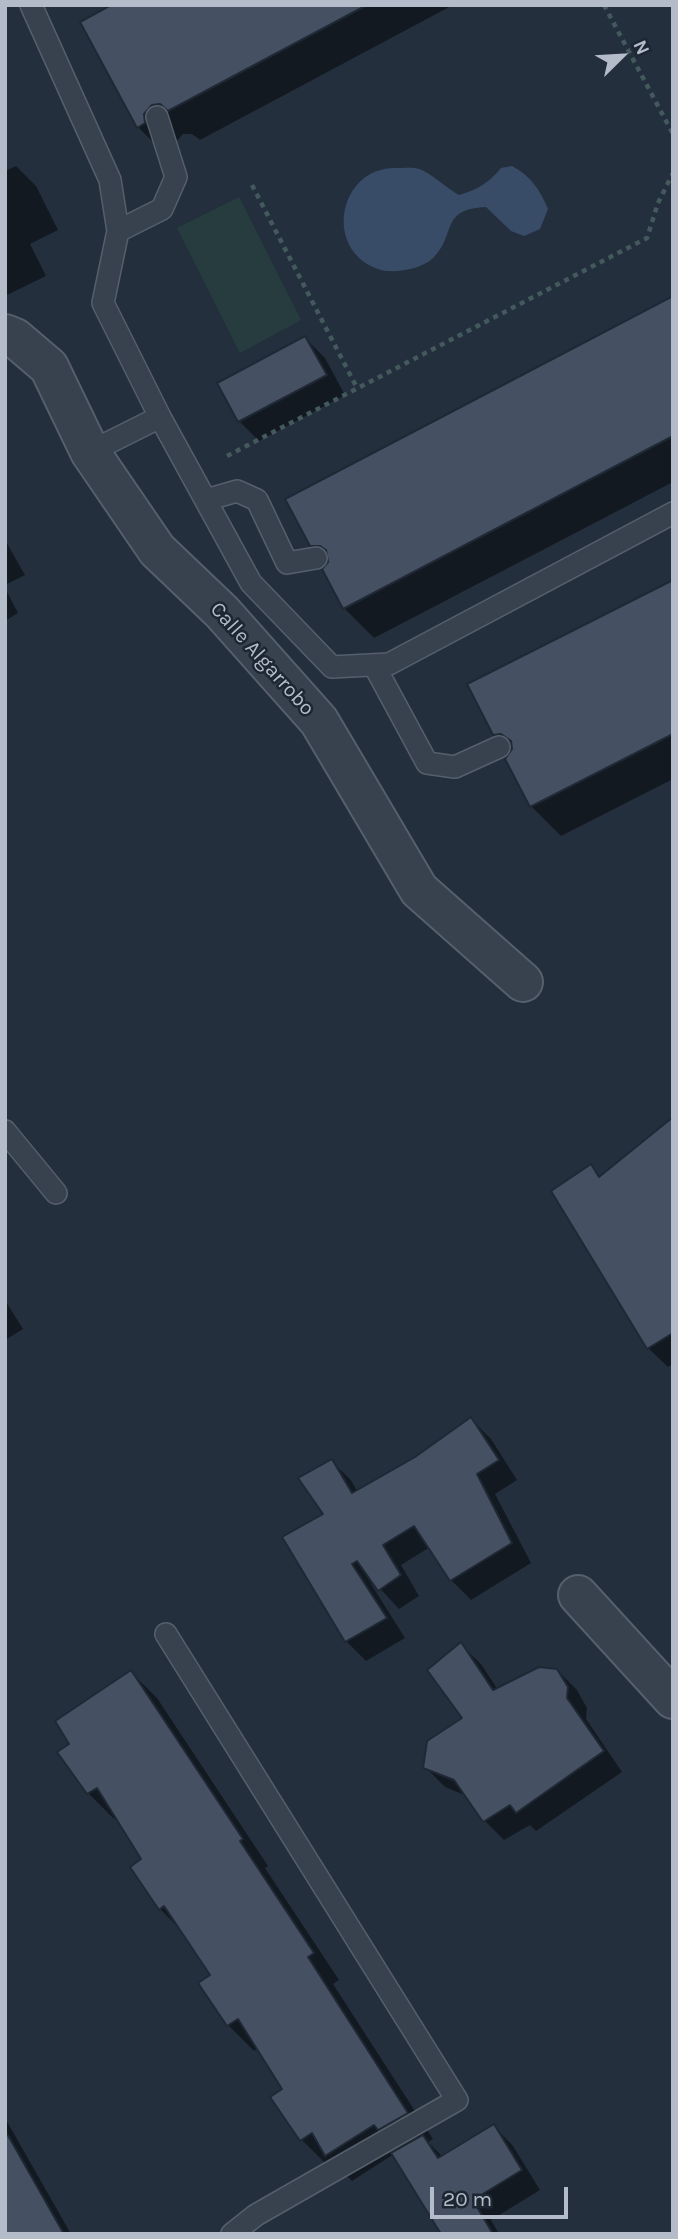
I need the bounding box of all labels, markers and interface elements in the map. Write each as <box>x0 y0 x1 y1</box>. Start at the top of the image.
north arrow <box>587 21 657 91</box>
text: N <box>628 37 654 58</box>
street label: Calle Algarrobo <box>204 597 320 721</box>
scale bar <box>433 2172 571 2216</box>
text: 20 m <box>443 2187 492 2211</box>

